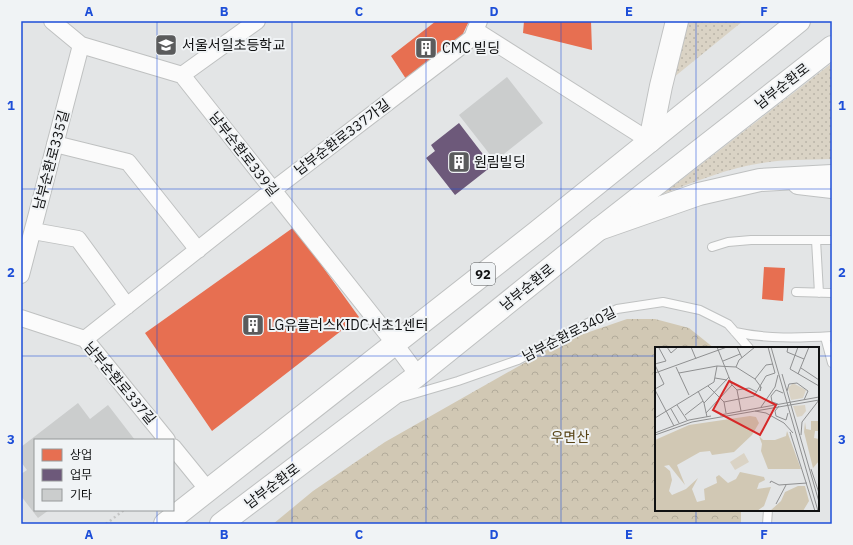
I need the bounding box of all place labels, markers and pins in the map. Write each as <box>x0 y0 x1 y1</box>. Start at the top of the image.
school or university icon: 서울서일초등학교 <box>153 32 179 58</box>
building icon: CMC 빌딩 <box>413 35 439 61</box>
place label: 서울서일초등학교 <box>182 36 285 54</box>
place label: CMC 빌딩 <box>442 39 500 57</box>
building icon: 원림빌딩 <box>446 149 472 175</box>
place label: 원림빌딩 <box>474 153 526 171</box>
building icon: LG유플러스KIDC서초1센터 <box>240 312 266 338</box>
place label: LG유플러스KIDC서초1센터 <box>268 316 428 334</box>

